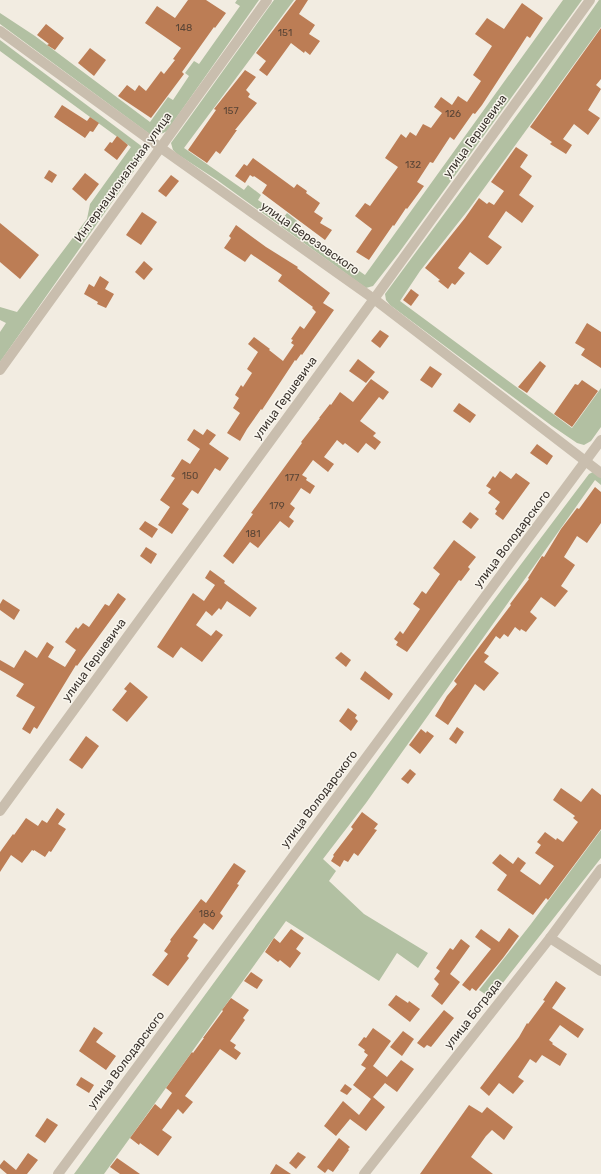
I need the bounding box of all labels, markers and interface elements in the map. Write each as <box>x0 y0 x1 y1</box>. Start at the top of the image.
house number: 148 <box>176 22 192 34</box>
house number: 151 <box>278 27 292 39</box>
street label: улица Гершевича <box>440 92 510 180</box>
house number: 157 <box>223 105 239 117</box>
house number: 126 <box>445 108 461 120</box>
street label: Интернациональная улица <box>71 110 175 244</box>
house number: 132 <box>405 159 421 171</box>
street label: улица Березовского <box>258 199 362 277</box>
street label: улица Гершевича <box>250 354 320 442</box>
house number: 150 <box>182 470 198 482</box>
house number: 177 <box>285 472 299 484</box>
street label: улица Володарского <box>471 487 553 591</box>
house number: 179 <box>269 500 285 512</box>
house number: 181 <box>246 528 260 540</box>
street label: улица Гершевича <box>59 616 129 704</box>
street label: улица Володарского <box>278 747 360 851</box>
house number: 186 <box>199 908 215 920</box>
street label: улица Бограда <box>441 976 505 1052</box>
street label: улица Володарского <box>85 1008 167 1112</box>

